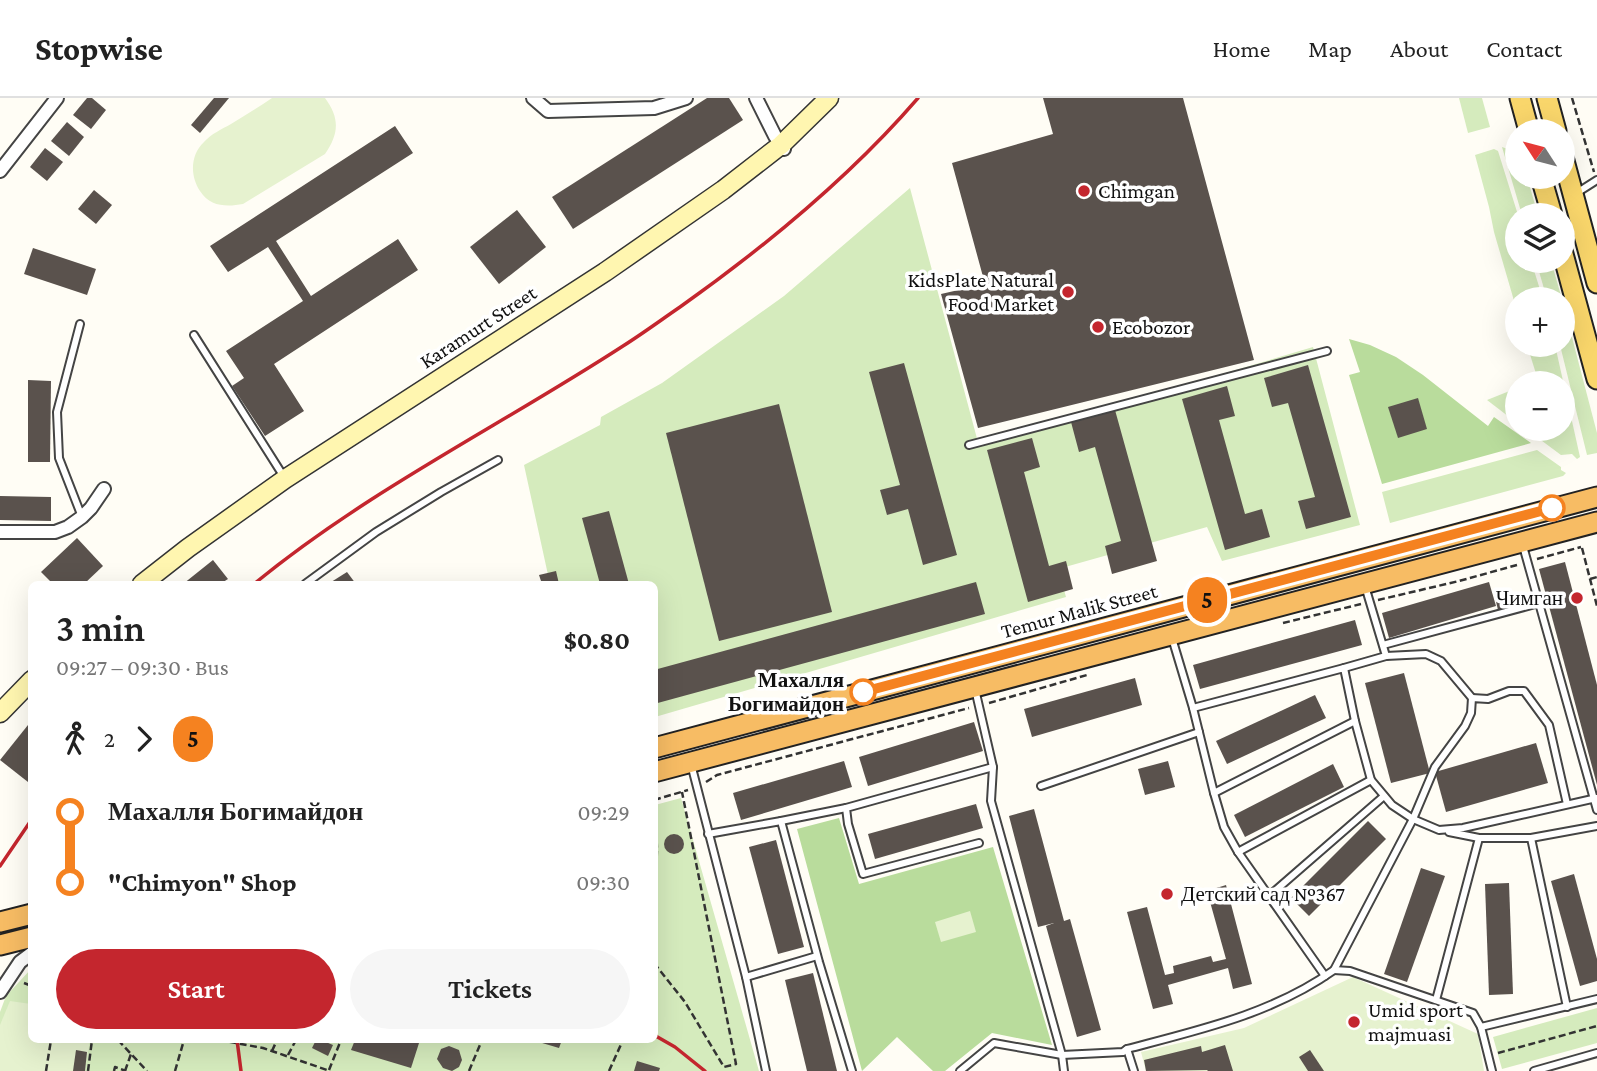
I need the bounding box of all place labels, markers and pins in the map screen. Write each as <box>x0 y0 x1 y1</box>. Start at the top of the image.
place label: Chimgan <box>1098 179 1175 203</box>
marker: Chimgan <box>1076 183 1092 199</box>
place label: KidsPlate Natural Food Market <box>908 268 1055 316</box>
marker: KidsPlate Natural Food Market <box>1060 284 1076 300</box>
place label: Ecobozor <box>1112 315 1191 339</box>
marker: Ecobozor <box>1090 319 1106 335</box>
unlabelled marker <box>1539 495 1565 521</box>
place label: Чимган <box>1496 586 1563 610</box>
marker: Чимган <box>1569 590 1585 606</box>
place label: Махалля Богимайдон <box>728 668 844 716</box>
marker: Махалля Богимайдон <box>850 679 876 705</box>
place label: Детский сад №367 <box>1181 882 1345 906</box>
marker: Детский сад №367 <box>1159 886 1175 902</box>
place label: Umid sport majmuasi <box>1368 998 1464 1046</box>
marker: Umid sport majmuasi <box>1346 1014 1362 1030</box>

